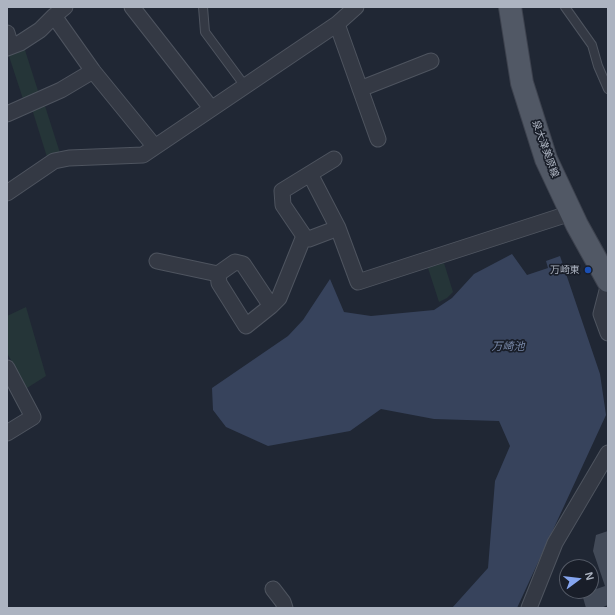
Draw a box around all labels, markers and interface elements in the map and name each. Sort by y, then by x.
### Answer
street label: 泉大津美原線 [529,119,561,179]
place label: 万崎東 [550,264,580,276]
marker: 万崎東 [583,265,593,275]
water label: 万崎池 [492,340,524,354]
north arrow [559,559,599,599]
text: N [583,571,596,582]

